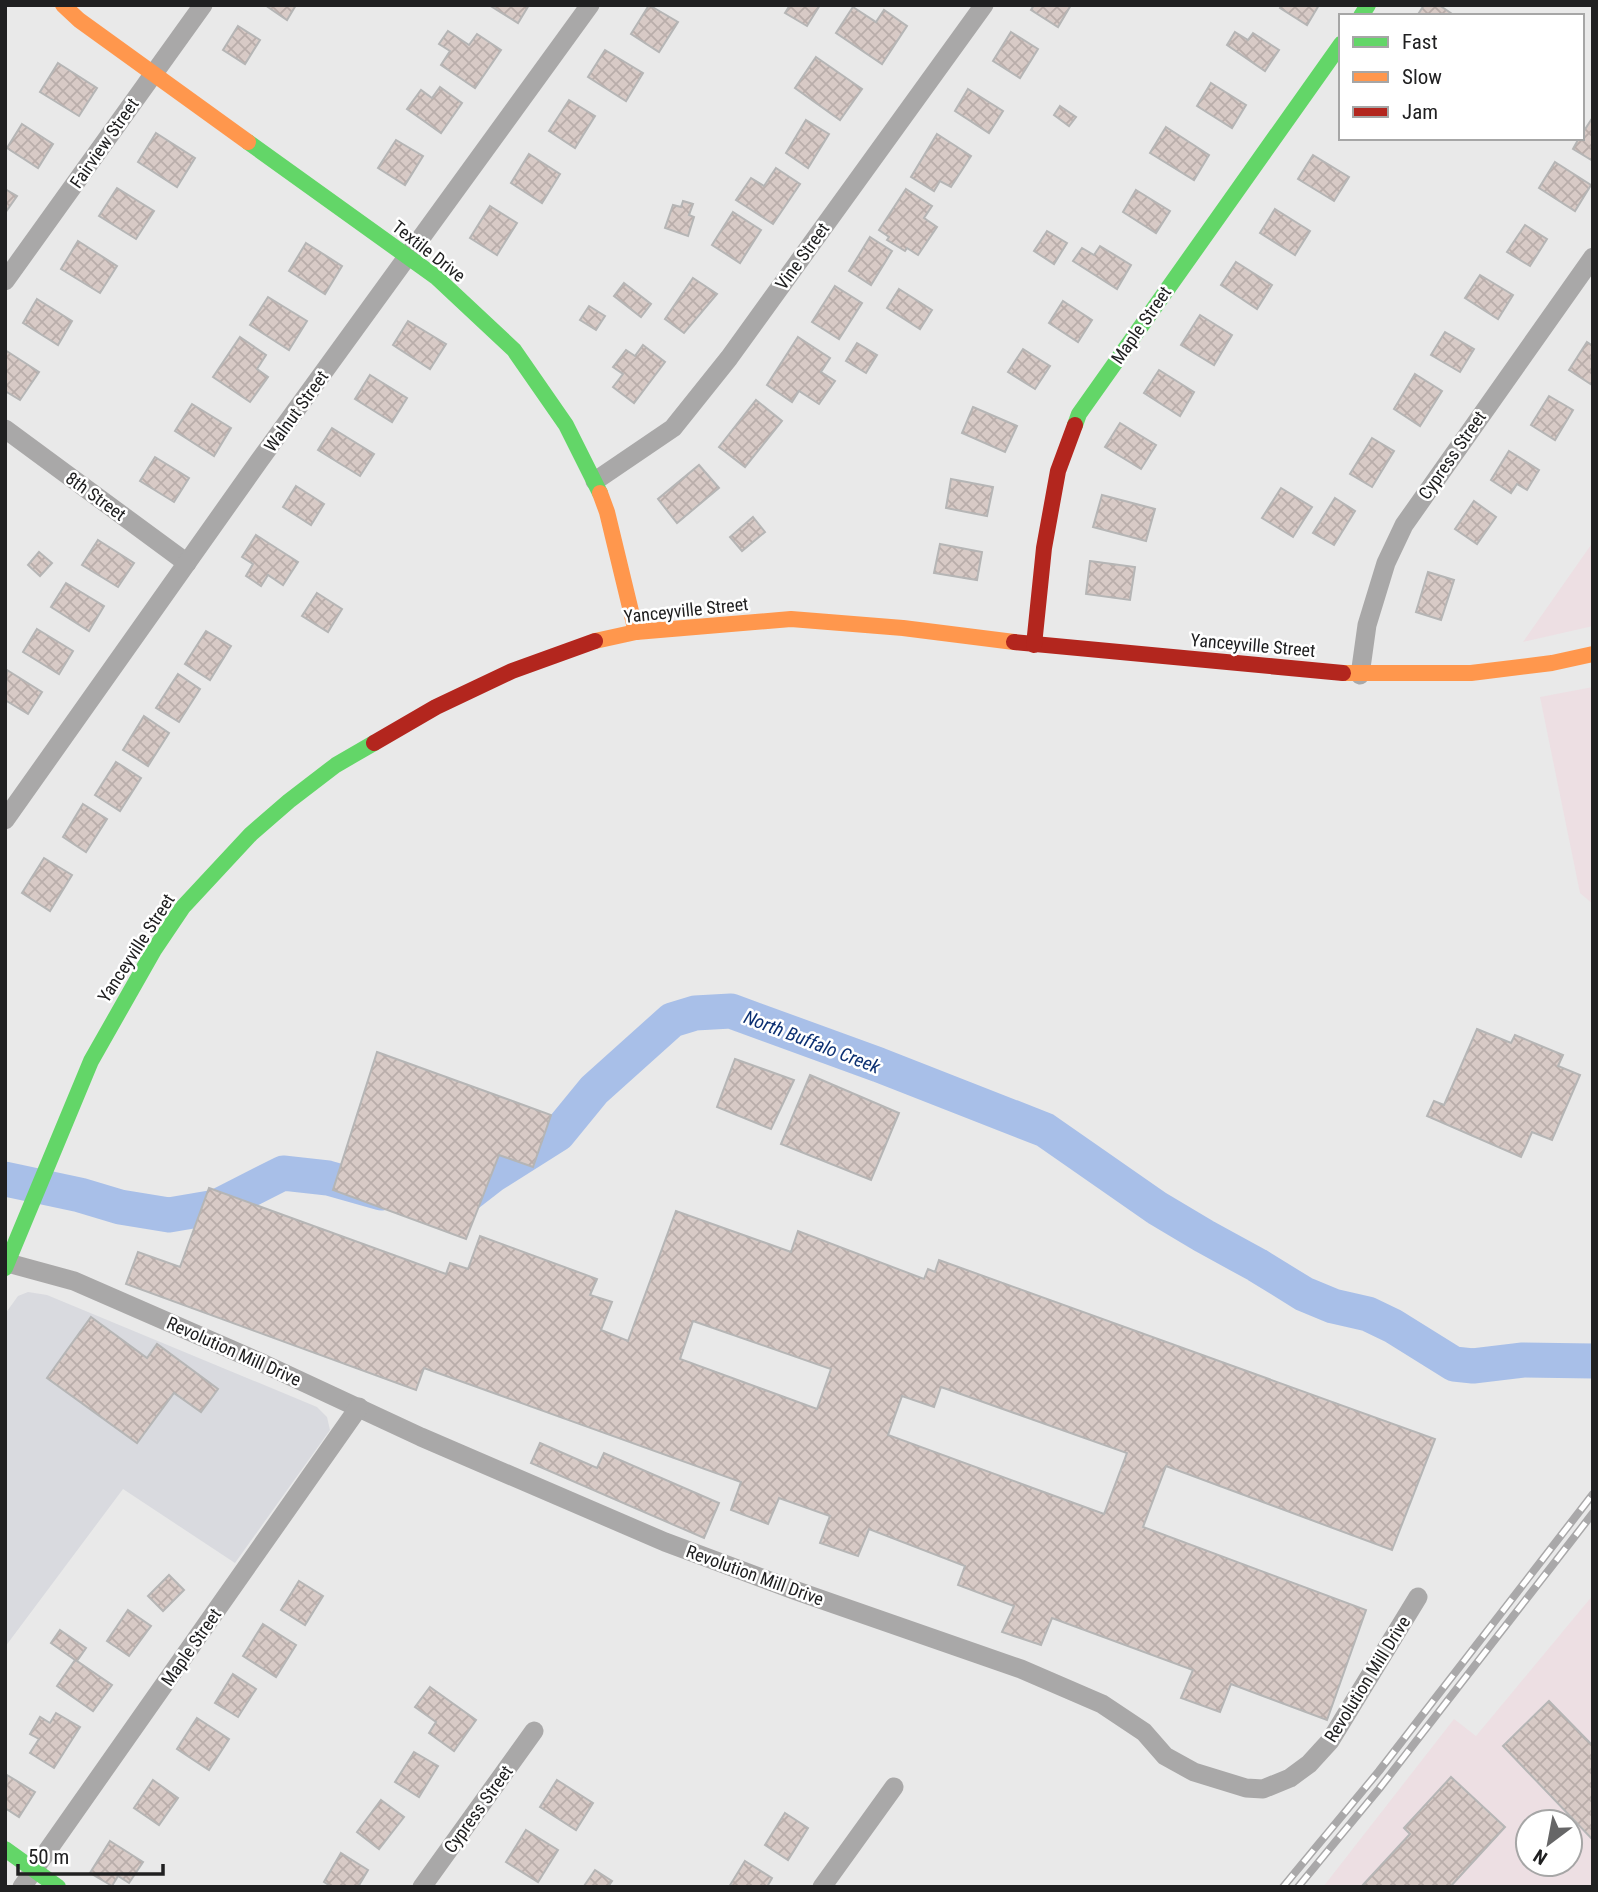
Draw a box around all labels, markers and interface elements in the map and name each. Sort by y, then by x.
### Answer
legend [1339,14,1584,140]
text: Fast [1402,30,1438,54]
text: Slow [1402,65,1442,89]
street label: Fairview Street [65,94,143,192]
text: Jam [1402,100,1438,124]
street label: Textile Drive [388,216,470,286]
street label: Vine Street [771,218,833,294]
street label: Maple Street [1107,282,1175,368]
street label: Walnut Street [260,366,332,456]
street label: Cypress Street [1414,407,1490,503]
street label: 8th Street [62,467,130,525]
street label: Yanceyville Street [623,593,749,627]
street label: Yanceyville Street [1190,629,1316,661]
street label: Yanceyville Street [93,890,179,1006]
water label: North Buffalo Creek [741,1005,884,1079]
street label: Revolution Mill Drive [164,1312,304,1390]
street label: Revolution Mill Drive [683,1540,827,1610]
street label: Maple Street [157,1604,225,1690]
street label: Revolution Mill Drive [1320,1612,1414,1746]
street label: Cypress Street [439,1761,517,1857]
north arrow [1514,1808,1584,1878]
scale bar [18,1832,163,1876]
text: N [1529,1844,1551,1870]
text: 50 m [28,1845,69,1869]

